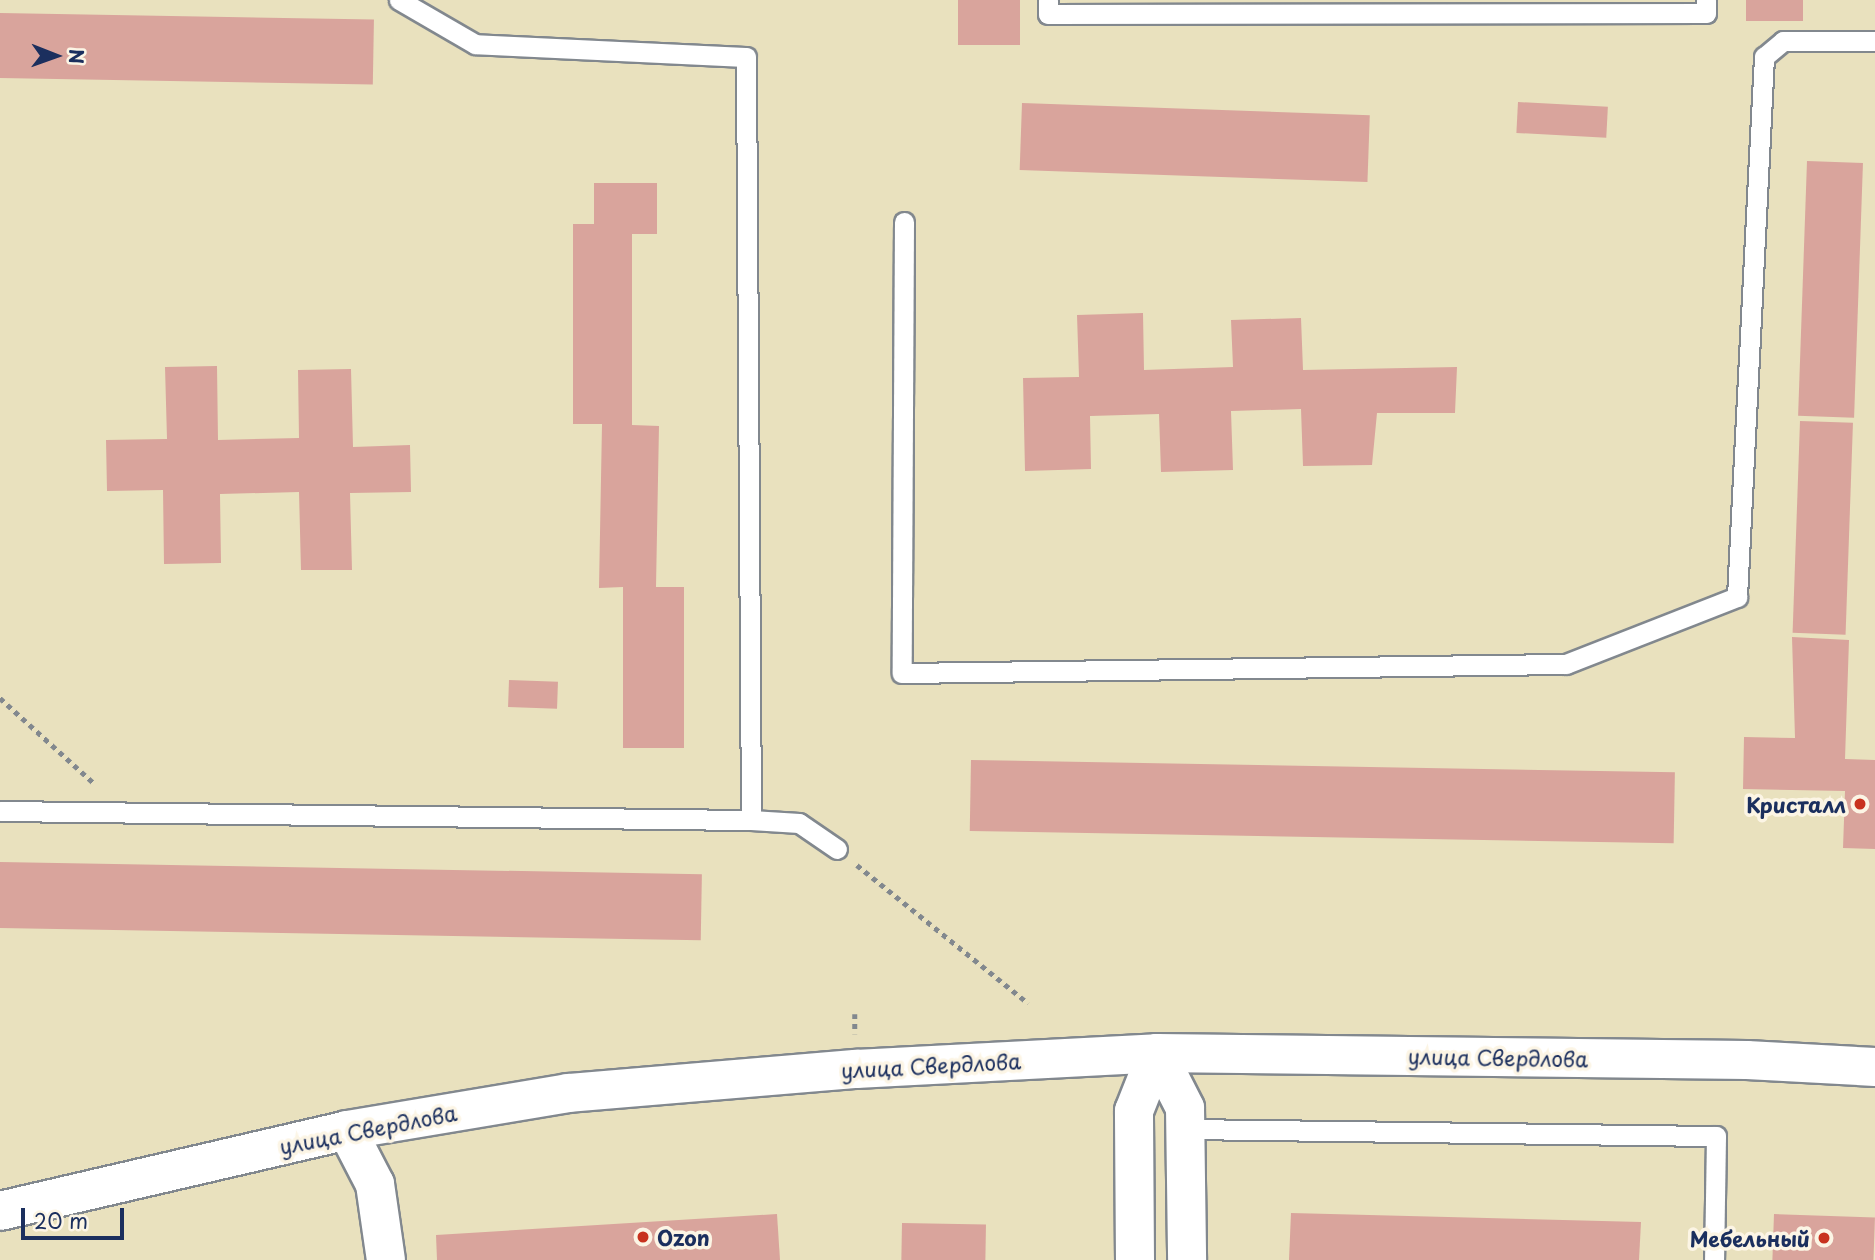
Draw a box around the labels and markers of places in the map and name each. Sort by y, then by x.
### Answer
place label: Кристалл [1746,791,1846,817]
marker: Кристалл [1852,796,1868,812]
place label: Ozon [657,1224,710,1250]
place label: Мебельный [1690,1225,1810,1251]
marker: Ozon [635,1229,651,1245]
marker: Мебельный [1816,1230,1832,1246]

